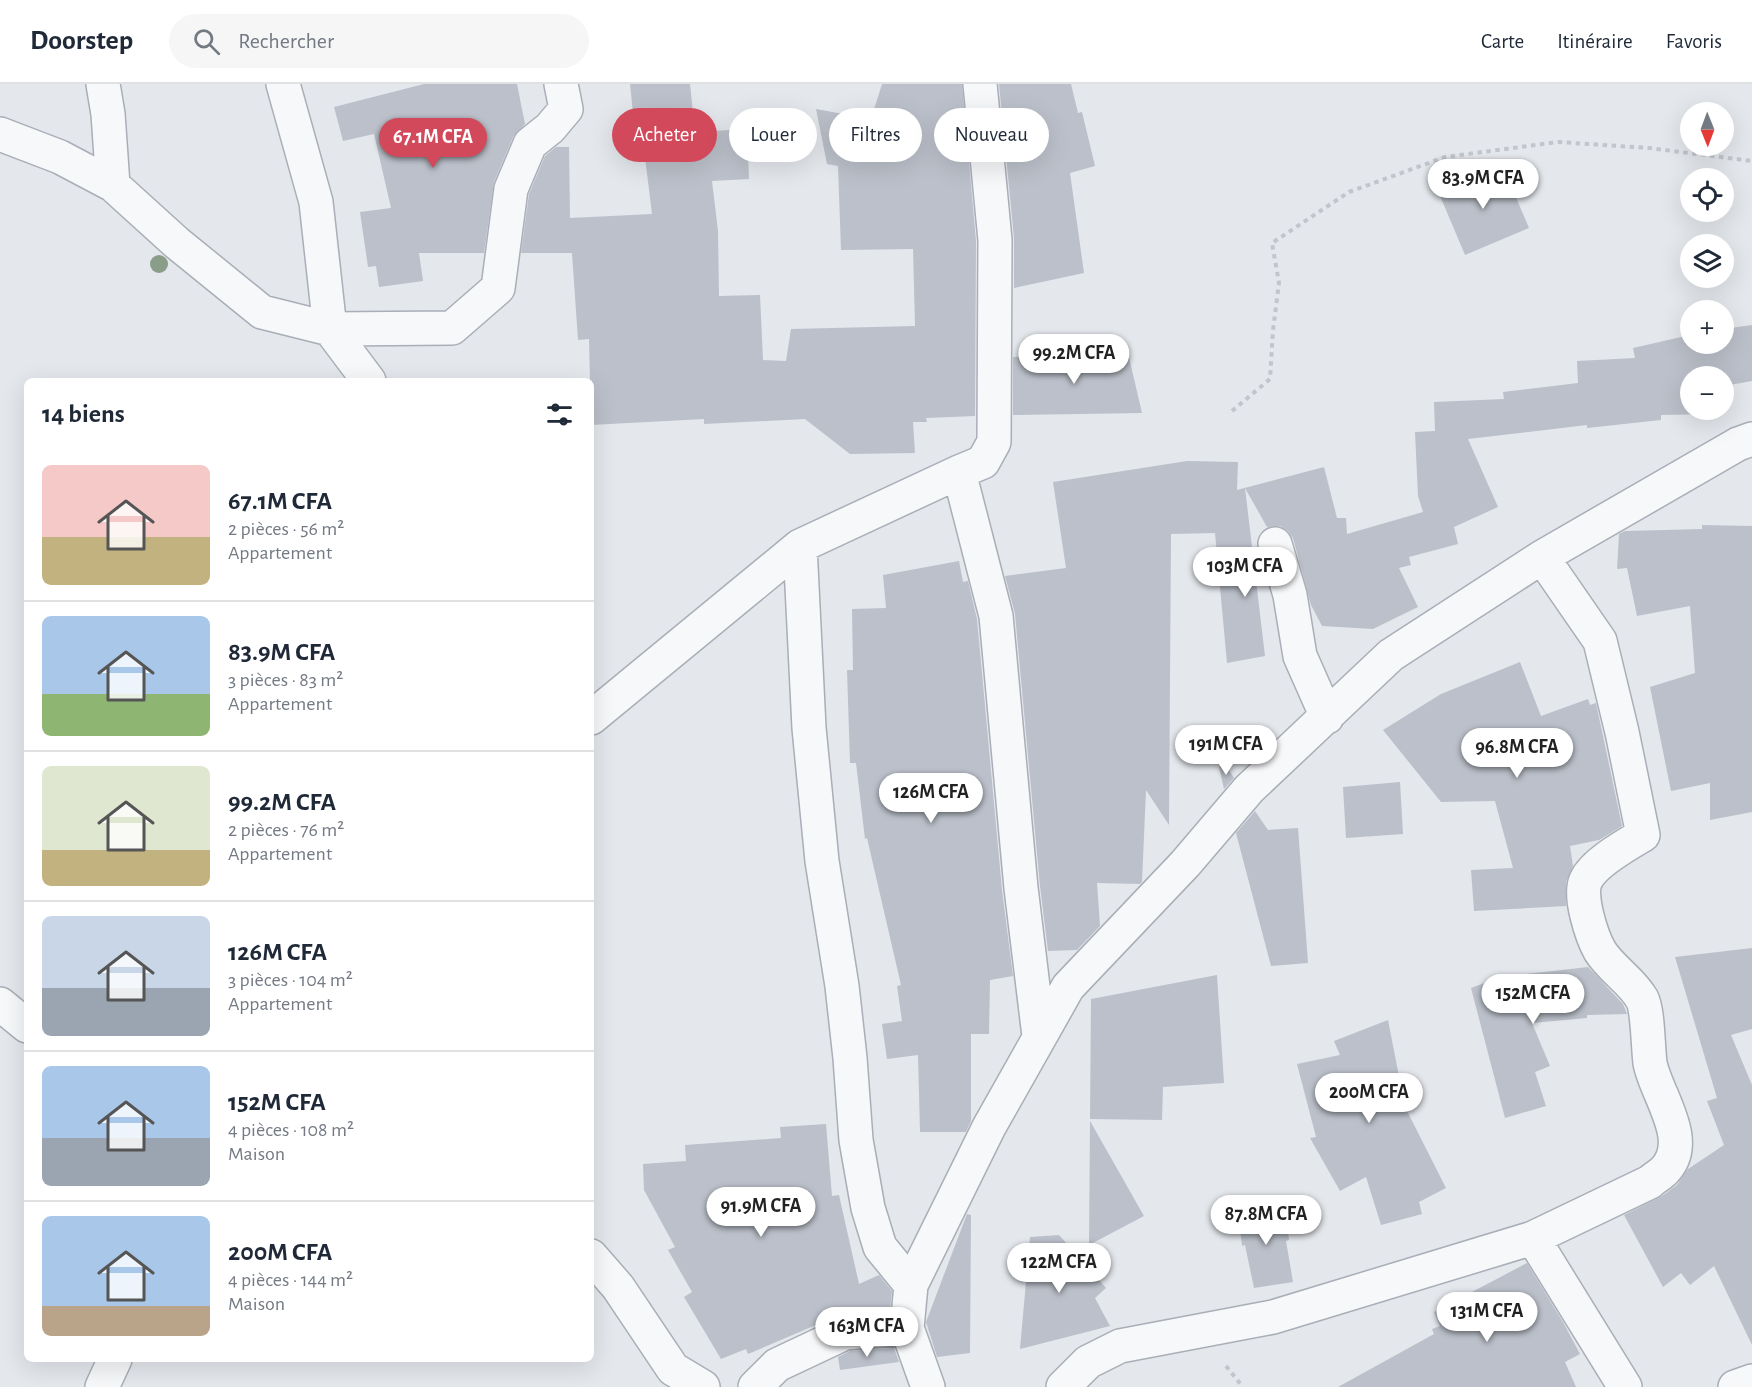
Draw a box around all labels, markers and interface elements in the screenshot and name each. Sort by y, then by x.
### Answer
search box [169,14,589,68]
icon: search [190,25,223,58]
text: Doorstep [30,27,133,55]
text: Rechercher [238,30,334,52]
text: Carte [1481,31,1524,52]
text: Itinéraire [1557,31,1633,52]
text: Favoris [1666,31,1722,52]
north arrow [1680,102,1734,156]
map controls [1680,102,1734,420]
chip: Acheter [612,108,717,162]
chip: Louer [729,108,817,162]
chip: Filtres [829,108,922,162]
chip: Nouveau [934,108,1049,162]
pin: 67.1M CFA [364,118,502,169]
text: 67.1M CFA [393,127,473,147]
pin: 83.9M CFA [1414,159,1552,210]
text: 83.9M CFA [1442,168,1524,188]
button: locate [1680,168,1734,222]
button: layers [1680,234,1734,288]
button: + [1680,300,1734,354]
pin: 99.2M CFA [1005,334,1143,385]
text: 99.2M CFA [1032,343,1116,363]
button: − [1680,366,1734,420]
icon: filters [543,398,576,431]
text: 14 biens [42,401,125,427]
text: 67.1M CFA [228,488,332,514]
icon: home [90,489,162,561]
text: 2 pièces · 56 m² [228,519,344,539]
text: Appartement [228,543,332,563]
pin: 103M CFA [1183,547,1307,598]
text: 103M CFA [1207,556,1283,576]
text: 83.9M CFA [228,639,335,665]
icon: home [90,640,162,712]
text: 3 pièces · 83 m² [228,670,343,690]
text: Appartement [228,694,332,714]
pin: 191M CFA [1164,725,1288,776]
pin: 96.8M CFA [1448,728,1586,779]
text: 191M CFA [1189,734,1263,754]
text: 96.8M CFA [1475,737,1559,757]
pin: 126M CFA [869,773,993,824]
text: 126M CFA [893,782,969,802]
text: 99.2M CFA [228,789,336,815]
icon: home [90,790,162,862]
text: 2 pièces · 76 m² [228,820,344,840]
text: Appartement [228,844,332,864]
text: 126M CFA [228,939,327,965]
icon: home [90,940,162,1012]
text: 3 pièces · 104 m² [228,970,353,990]
pin: 152M CFA [1471,974,1595,1025]
text: 152M CFA [1495,983,1571,1003]
text: Appartement [228,994,332,1014]
pin: 200M CFA [1307,1073,1431,1124]
text: 200M CFA [1329,1082,1409,1102]
text: 152M CFA [228,1089,326,1115]
icon: home [90,1090,162,1162]
text: 4 pièces · 108 m² [228,1120,354,1140]
text: Maison [228,1144,285,1164]
pin: 91.9M CFA [692,1187,830,1238]
pin: 87.8M CFA [1197,1195,1335,1246]
text: 91.9M CFA [720,1196,802,1216]
text: 87.8M CFA [1225,1204,1307,1224]
text: 200M CFA [228,1239,332,1265]
icon: home [90,1240,162,1312]
pin: 122M CFA [997,1243,1121,1294]
text: 122M CFA [1021,1252,1097,1272]
text: 4 pièces · 144 m² [228,1270,353,1290]
pin: 131M CFA [1425,1292,1549,1343]
text: Maison [228,1294,285,1314]
text: 131M CFA [1451,1301,1523,1321]
pin: 163M CFA [805,1307,929,1358]
text: 163M CFA [829,1316,905,1336]

